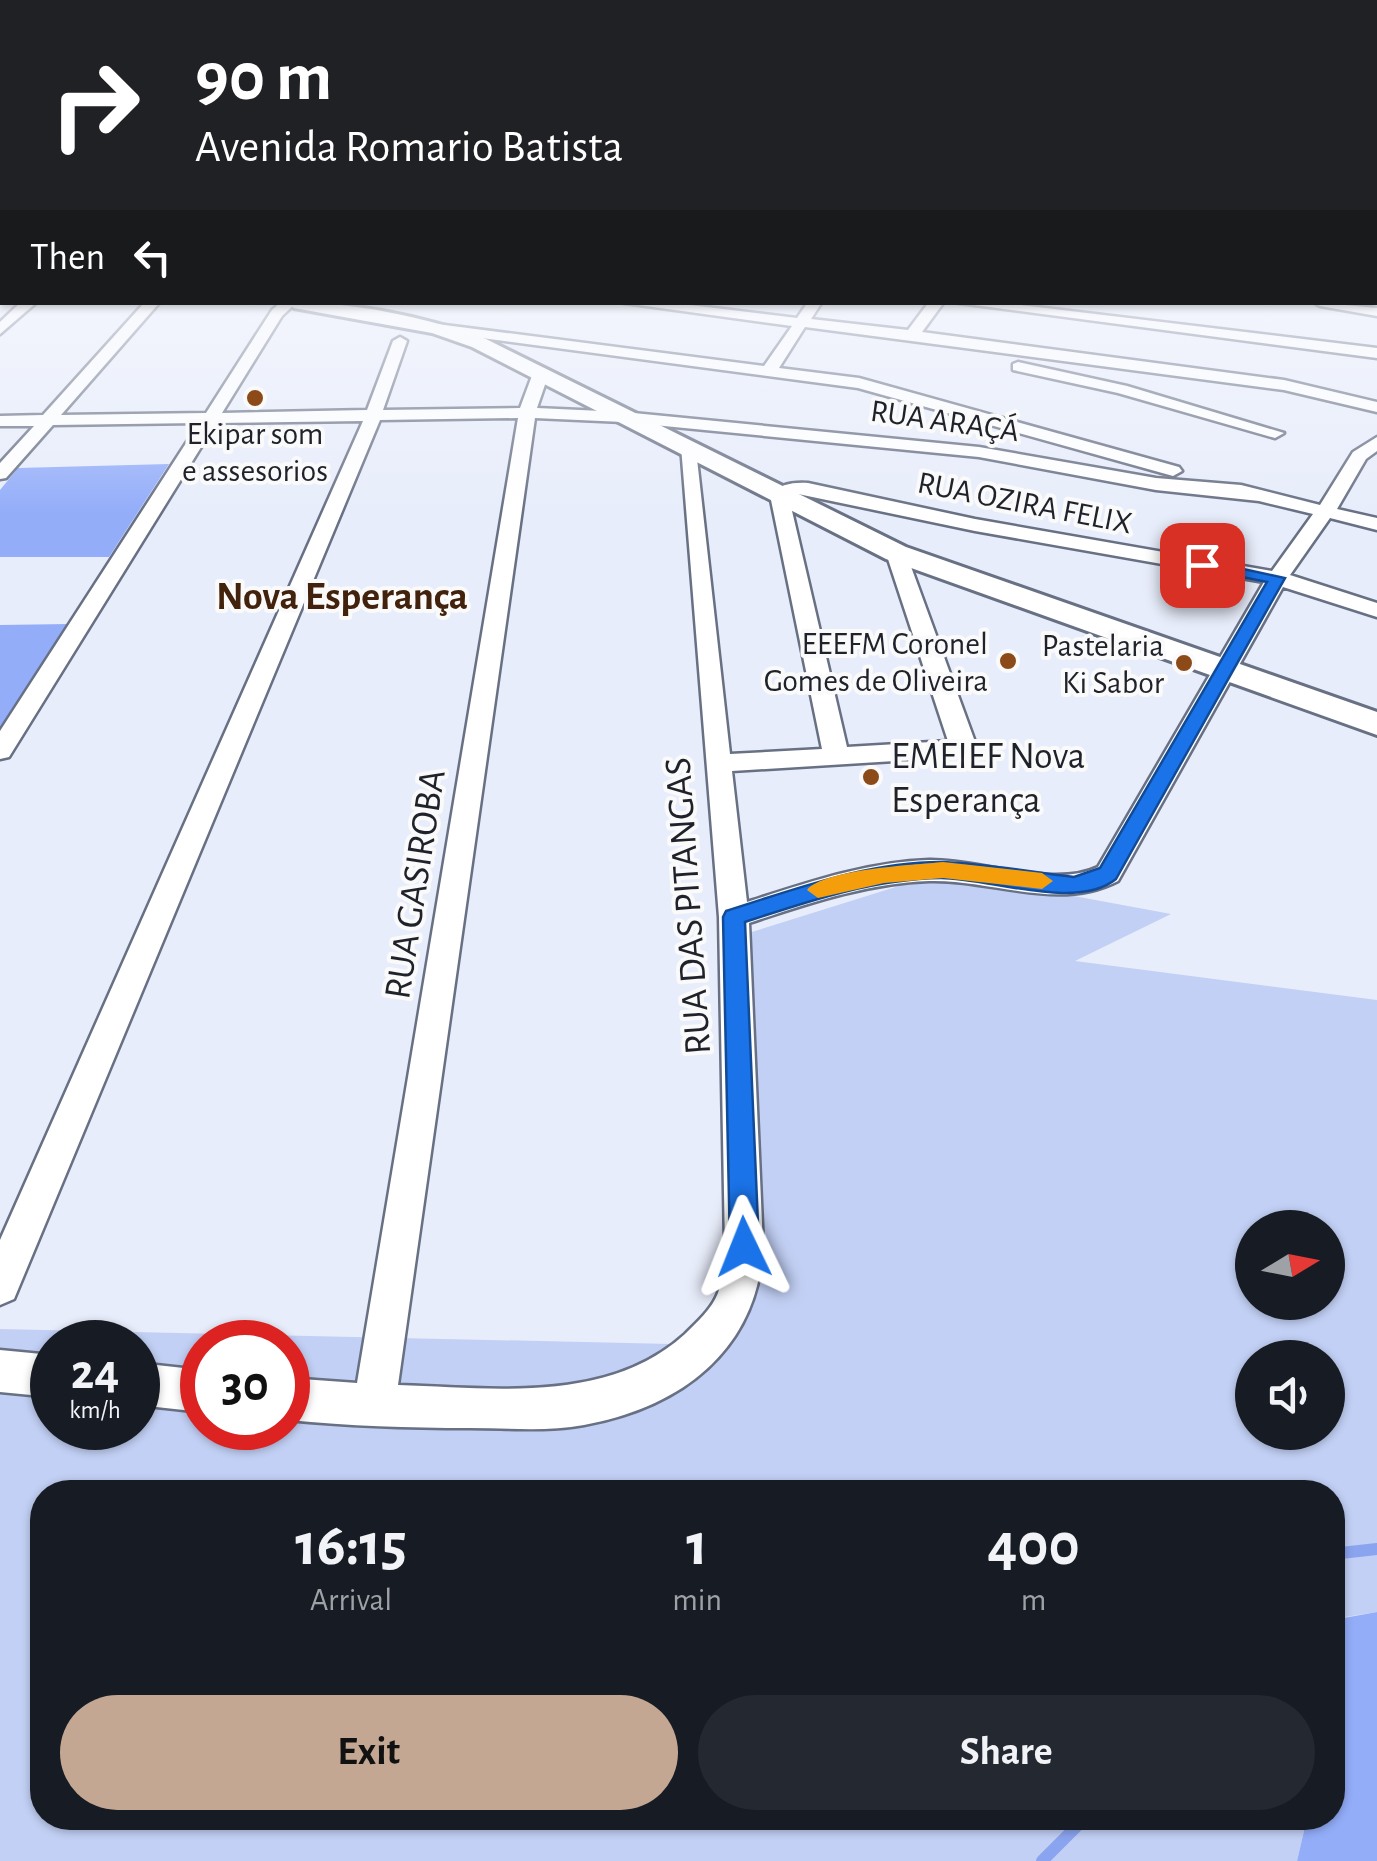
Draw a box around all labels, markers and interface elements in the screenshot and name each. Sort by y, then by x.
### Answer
icon: right [30,40,160,170]
text: 90 m [195,43,332,113]
text: Avenida Romario Batista [195,125,623,170]
icon: left [125,230,180,285]
text: Then [30,239,105,277]
marker: Ekipar som e assesorios [244,387,266,409]
street label: RUA ARAÇÁ [868,392,1022,447]
place label: Ekipar som e assesorios [182,418,328,487]
street label: RUA OZIRA FELIX [915,466,1135,539]
pin [1160,523,1245,608]
icon: arrive [1175,538,1230,593]
district label: Nova Esperança [216,577,468,617]
place label: EEEFM Coronel Gomes de Oliveira [764,628,988,697]
place label: Pastelaria Ki Sabor [1042,630,1165,699]
marker: EEEFM Coronel Gomes de Oliveira [997,650,1019,672]
marker: Pastelaria Ki Sabor [1173,652,1195,674]
place label: EMEIEF Nova Esperança [891,738,1085,820]
street label: RUA DAS PITANGAS [660,756,718,1056]
marker: EMEIEF Nova Esperança [860,766,882,788]
street label: RUA GASIROBA [379,767,453,1002]
position arrow [692,1195,796,1299]
north arrow [1235,1210,1345,1320]
map controls [1235,1210,1345,1450]
speed limit sign: 30 [180,1320,310,1450]
button: sound [1235,1340,1345,1450]
text: 24 [71,1348,119,1398]
text: km/h [69,1398,121,1423]
text: 16:15 [295,1516,407,1576]
text: 1 [686,1516,708,1576]
text: 400 [987,1516,1080,1576]
text: Arrival [310,1584,392,1616]
text: min [672,1584,722,1616]
text: m [1021,1584,1046,1616]
button: Exit [60,1695,678,1810]
button: Share [698,1695,1315,1810]

